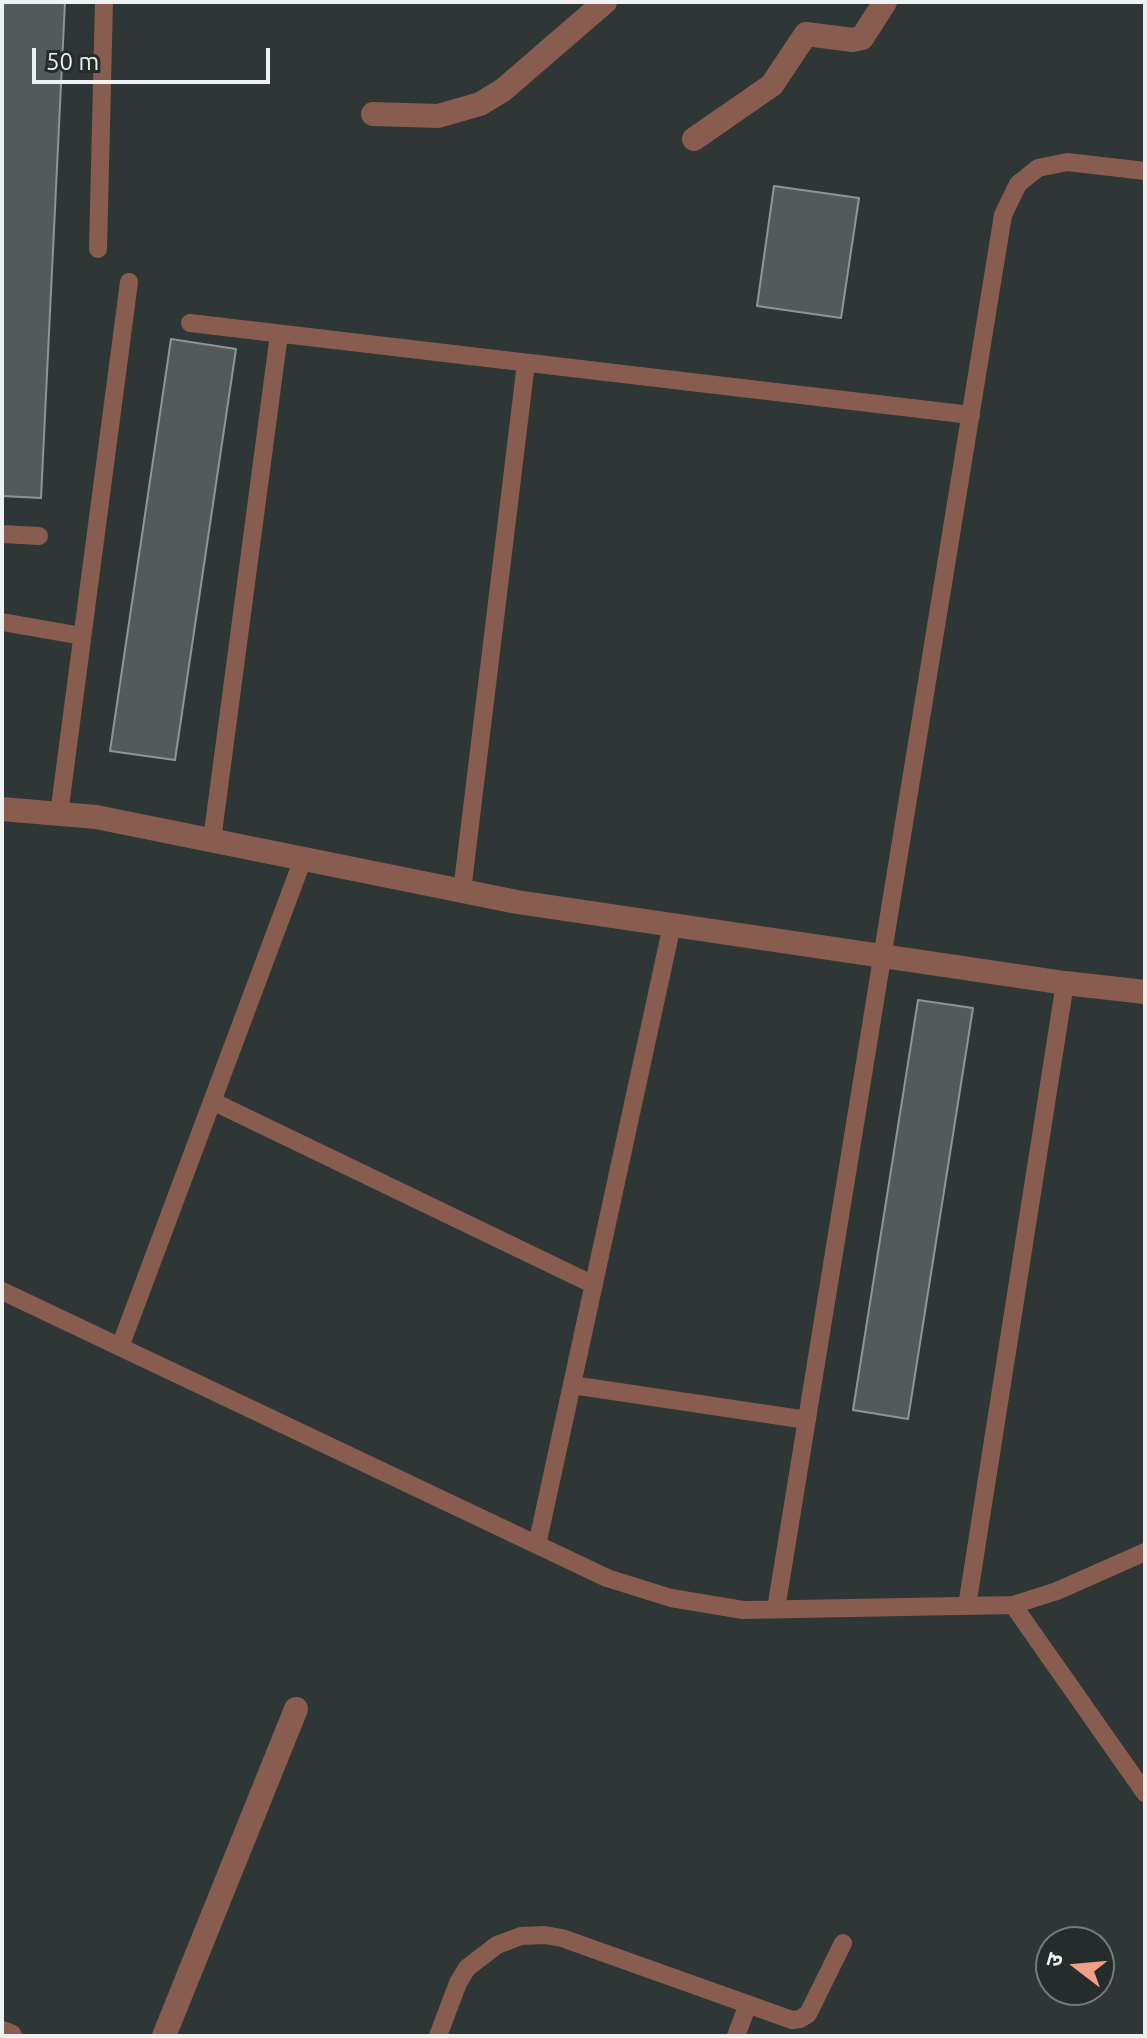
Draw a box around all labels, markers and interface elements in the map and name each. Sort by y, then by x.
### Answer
scale bar [36,32,274,82]
text: 50 m [46,48,99,75]
north arrow [1035,1926,1115,2006]
text: उ [1040,1950,1067,1969]

